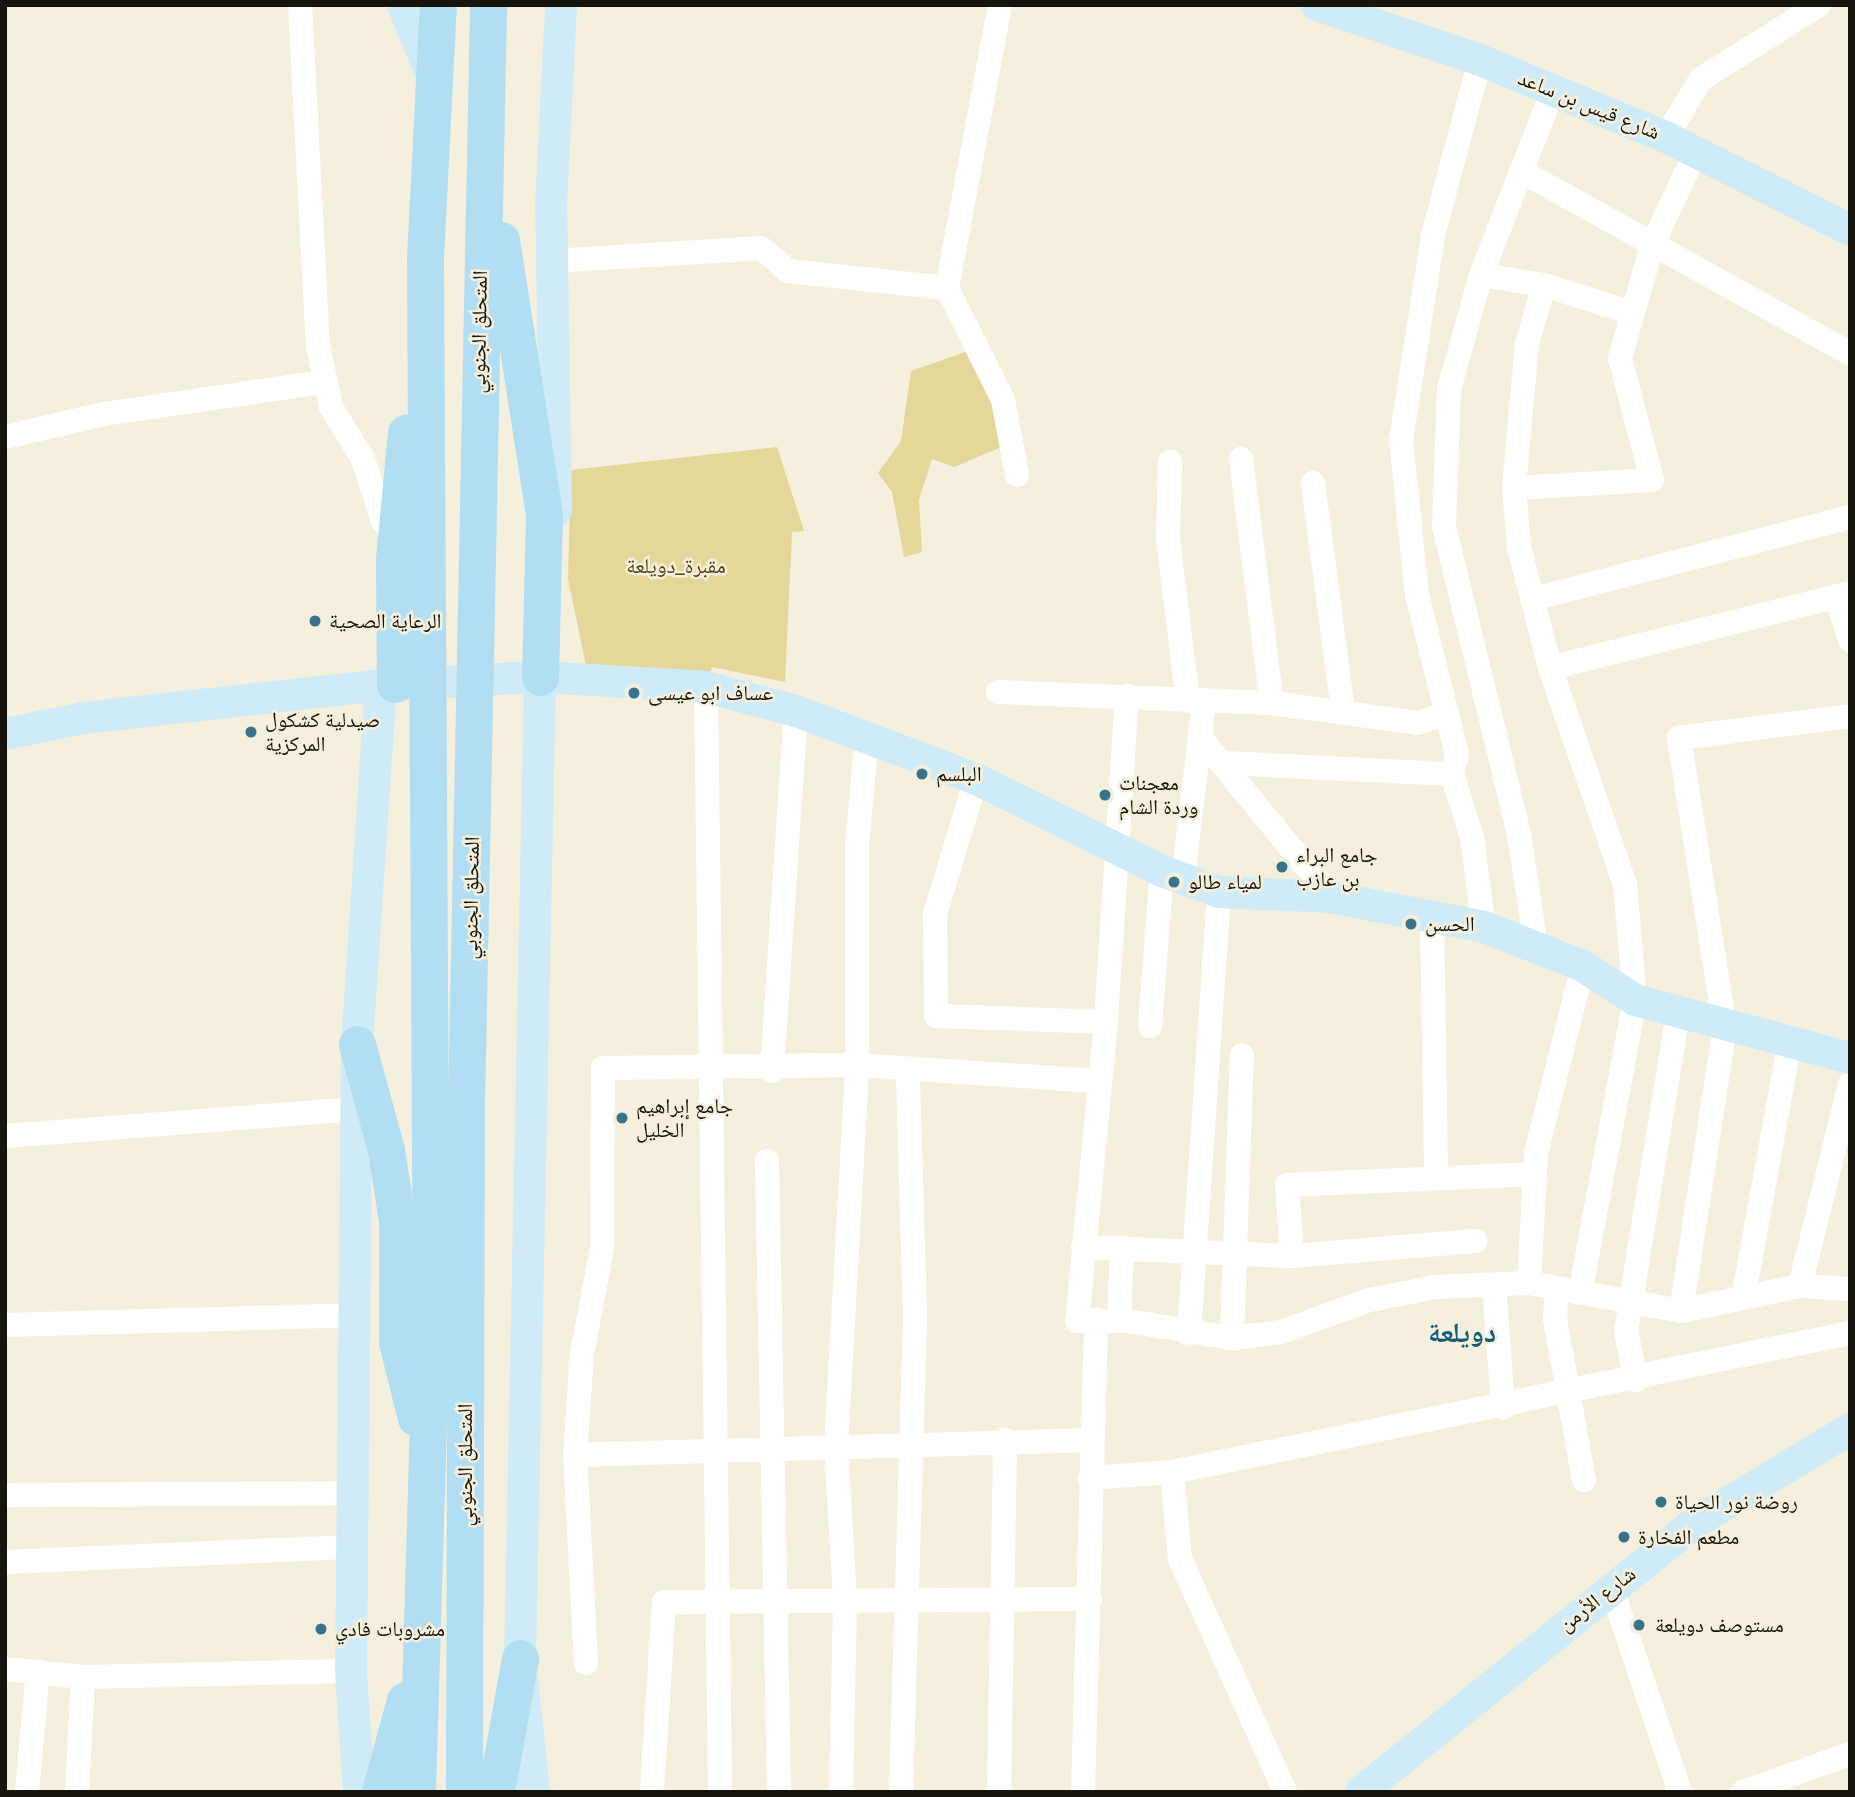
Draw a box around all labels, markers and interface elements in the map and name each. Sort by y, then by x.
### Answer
street label: شارع قيس بن ساعد [1514,65,1664,145]
street label: المتحلق الجنوبي [465,270,493,394]
park label: مقبرة_دويلعة [626,553,726,579]
place label: الرعاية الصحية [329,608,442,634]
marker: الرعاية الصحية [307,613,323,629]
place label: عساف ابو عيسى [648,680,773,706]
marker: عساف ابو عيسى [626,685,642,701]
place label: صيدلية كشكول المركزية [265,707,380,757]
marker: صيدلية كشكول المركزية [243,724,259,740]
place label: البلسم [936,761,982,787]
marker: البلسم [914,766,930,782]
place label: معجنات وردة الشام [1119,770,1198,820]
marker: معجنات وردة الشام [1097,787,1113,803]
street label: المتحلق الجنوبي [457,836,485,960]
place label: جامع البراء بن عازب [1296,842,1378,892]
marker: جامع البراء بن عازب [1274,859,1290,875]
place label: لمياء طالو [1188,869,1262,895]
marker: لمياء طالو [1166,874,1182,890]
place label: الحسن [1425,911,1475,937]
marker: الحسن [1403,916,1419,932]
place label: جامع إبراهيم الخليل [636,1093,733,1143]
marker: جامع إبراهيم الخليل [614,1110,630,1126]
district label: دويلعة [1428,1316,1496,1350]
street label: المتحلق الجنوبي [452,1403,478,1527]
place label: روضة نور الحياة [1675,1489,1798,1515]
marker: روضة نور الحياة [1653,1494,1669,1510]
place label: مطعم الفخارة [1638,1524,1739,1550]
marker: مطعم الفخارة [1616,1529,1632,1545]
street label: شارع الأرمن [1553,1561,1641,1637]
place label: مستوصف دويلعة [1655,1612,1784,1638]
marker: مستوصف دويلعة [1629,1615,1649,1635]
place label: مشروبات فادي [335,1616,445,1642]
marker: مشروبات فادي [313,1621,329,1637]

